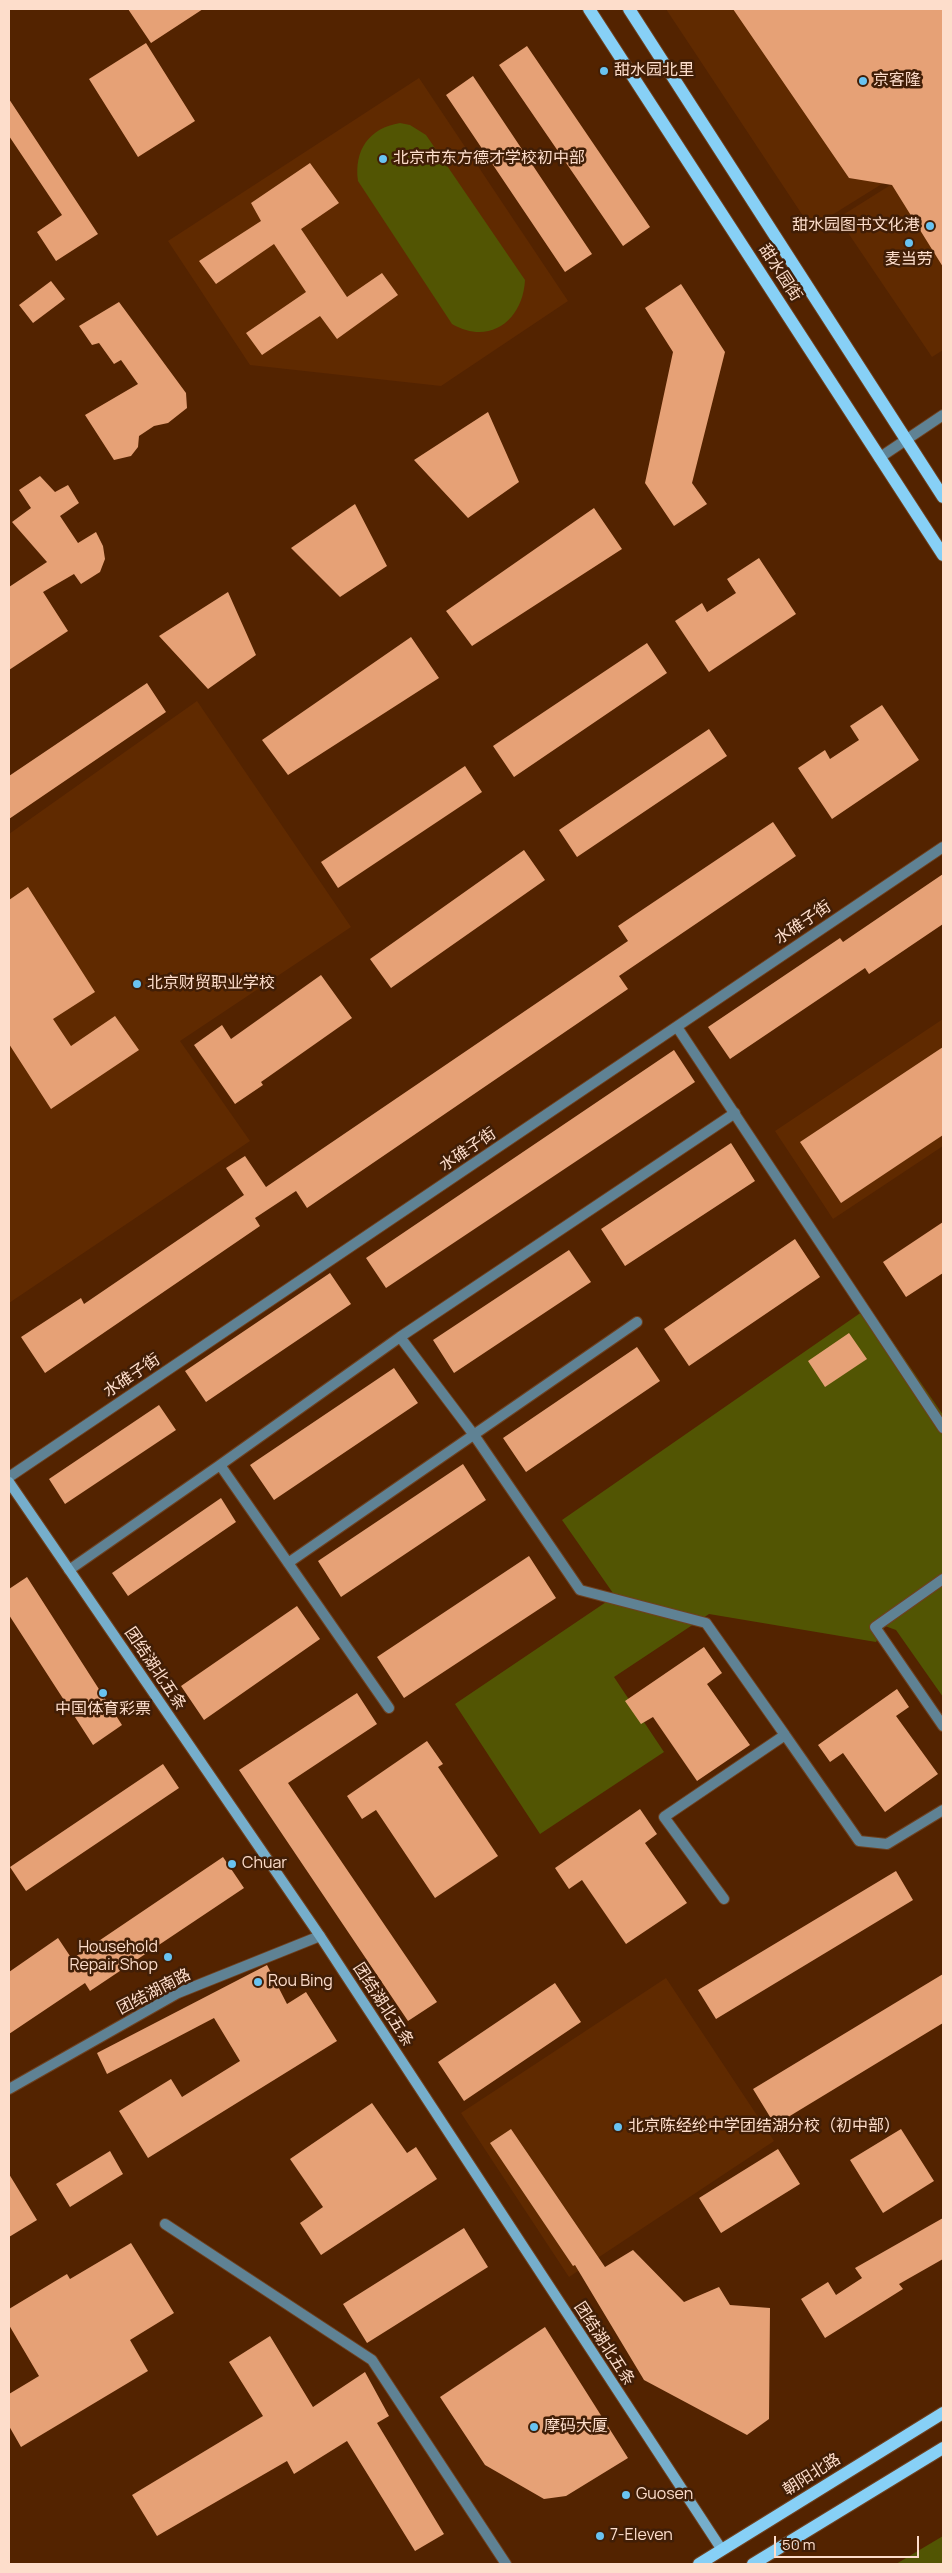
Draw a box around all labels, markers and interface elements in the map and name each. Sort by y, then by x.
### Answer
place label: 甜水园北里 [614,61,694,81]
marker: 甜水园北里 [598,65,610,77]
place label: 京客隆 [873,71,921,91]
marker: 京客隆 [857,75,869,87]
place label: 北京市东方德才学校初中部 [393,149,585,169]
marker: 北京市东方德才学校初中部 [377,153,389,165]
place label: 甜水园图书文化港 [792,216,920,236]
marker: 甜水园图书文化港 [924,220,936,232]
marker: 麦当劳 [903,237,915,249]
street label: 甜水园街 [755,241,805,305]
place label: 麦当劳 [885,250,933,270]
street label: 水碓子街 [771,897,835,949]
place label: 北京财贸职业学校 [147,974,275,994]
marker: 北京财贸职业学校 [131,978,143,990]
street label: 水碓子街 [436,1124,500,1176]
street label: 水碓子街 [100,1350,164,1402]
street label: 团结湖北五条 [120,1624,190,1714]
marker: 中国体育彩票 [97,1687,109,1699]
place label: 中国体育彩票 [55,1700,151,1720]
place label: Chuar [242,1854,287,1874]
marker: Chuar [226,1858,238,1870]
place label: Household Repair Shop [69,1938,158,1976]
marker: Household Repair Shop [162,1951,174,1963]
street label: 团结湖北五条 [349,1960,417,2050]
street label: 团结湖南路 [114,1965,194,2019]
place label: Rou Bing [268,1972,333,1992]
marker: Rou Bing [252,1976,264,1988]
place label: 北京陈经纶中学团结湖分校（初中部） [628,2117,900,2137]
marker: 北京陈经纶中学团结湖分校（初中部） [612,2121,624,2133]
street label: 团结湖北五条 [570,2299,638,2389]
place label: 摩码大厦 [544,2417,608,2437]
marker: 摩码大厦 [528,2421,540,2433]
street label: 朝阳北路 [780,2450,844,2500]
place label: Guosen [636,2485,693,2505]
marker: Guosen [620,2489,632,2501]
place label: 7-Eleven [610,2526,673,2546]
scale bar [777,2526,922,2558]
marker: 7-Eleven [594,2530,606,2542]
text: 50 m [782,2534,816,2555]

